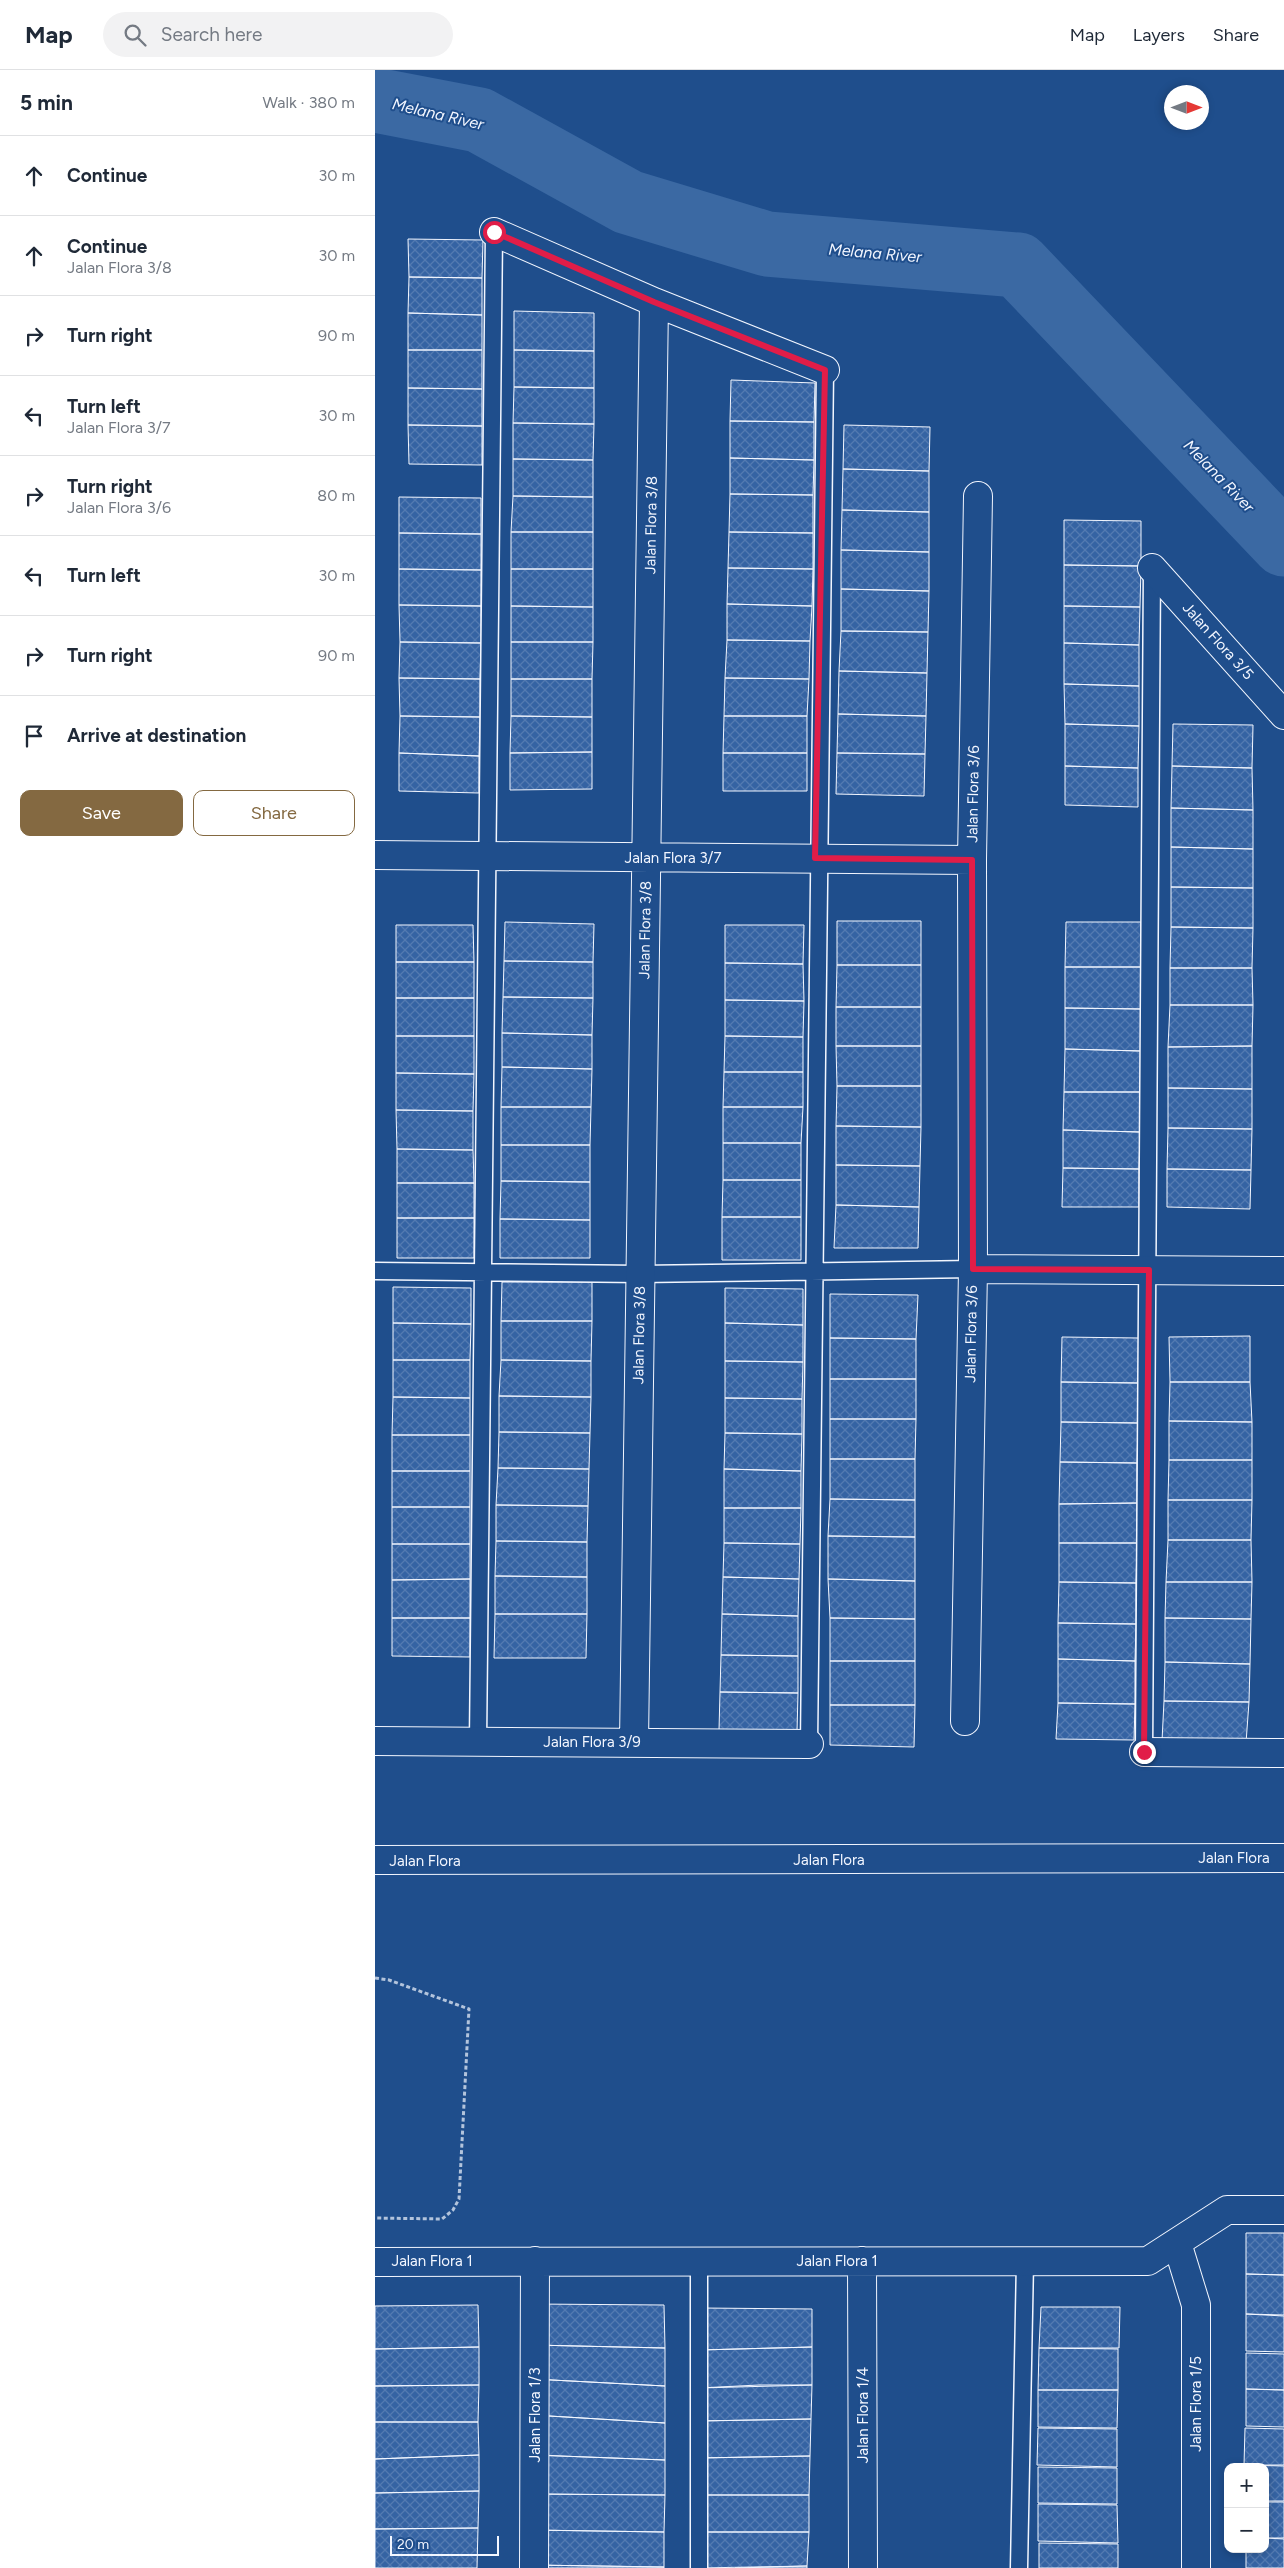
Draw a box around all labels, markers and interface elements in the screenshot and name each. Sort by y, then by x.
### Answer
search box [103,12,453,57]
text: Map [25,20,73,49]
icon: search [121,21,149,49]
text: Search here [161,23,262,46]
text: Map [1070,24,1105,46]
text: Layers [1133,24,1185,46]
text: Share [1213,24,1259,46]
north arrow [1164,85,1209,130]
text: 5 min [20,90,73,115]
text: Walk · 380 m [263,93,355,112]
water label: Melana River [390,94,486,134]
icon: ahead [20,162,48,190]
text: Continue [67,164,147,187]
text: 30 m [318,166,355,185]
route start [483,221,506,244]
text: Continue [67,235,147,258]
water label: Melana River [828,239,923,267]
icon: ahead [20,242,48,270]
text: 30 m [318,246,355,265]
text: Jalan Flora 3/8 [67,258,172,277]
icon: right [20,322,48,350]
text: Turn right [67,324,153,347]
text: 90 m [318,326,355,345]
text: Turn left [67,395,141,418]
icon: left [20,402,48,430]
text: 30 m [318,406,355,425]
text: Jalan Flora 3/7 [67,418,171,437]
water label: Melana River [1180,436,1259,517]
text: Turn right [67,475,153,498]
street label: Jalan Flora 3/8 [641,476,661,574]
icon: right [20,482,48,510]
text: 80 m [317,486,355,505]
text: Jalan Flora 3/6 [67,498,171,517]
icon: left [20,562,48,590]
text: Turn left [67,564,141,587]
text: 30 m [318,566,355,585]
street label: Jalan Flora 3/5 [1179,599,1257,683]
icon: right [20,642,48,670]
text: Turn right [67,644,153,667]
text: 90 m [318,646,355,665]
icon: arrive [20,722,48,750]
text: Arrive at destination [67,724,246,747]
street label: Jalan Flora 3/6 [963,745,983,843]
button: Save [20,790,183,836]
button: Share [193,790,355,836]
street label: Jalan Flora 3/7 [624,849,722,867]
street label: Jalan Flora 3/8 [635,881,655,979]
street label: Jalan Flora 3/6 [961,1285,981,1383]
street label: Jalan Flora 3/8 [629,1286,649,1384]
street label: Jalan Flora 3/9 [543,1733,641,1751]
route end [1133,1741,1156,1764]
street label: Jalan Flora [1198,1849,1270,1867]
street label: Jalan Flora [793,1851,865,1869]
street label: Jalan Flora [389,1852,461,1870]
street label: Jalan Flora 1 [391,2252,473,2270]
street label: Jalan Flora 1 [796,2252,878,2270]
street label: Jalan Flora 1/5 [1187,2356,1205,2452]
street label: Jalan Flora 1/3 [526,2367,544,2463]
street label: Jalan Flora 1/4 [854,2367,872,2463]
map controls [1224,2463,1269,2553]
button: + [1224,2463,1269,2508]
button: − [1224,2508,1269,2553]
scale bar [390,2533,499,2556]
text: 20 m [397,2536,429,2553]

